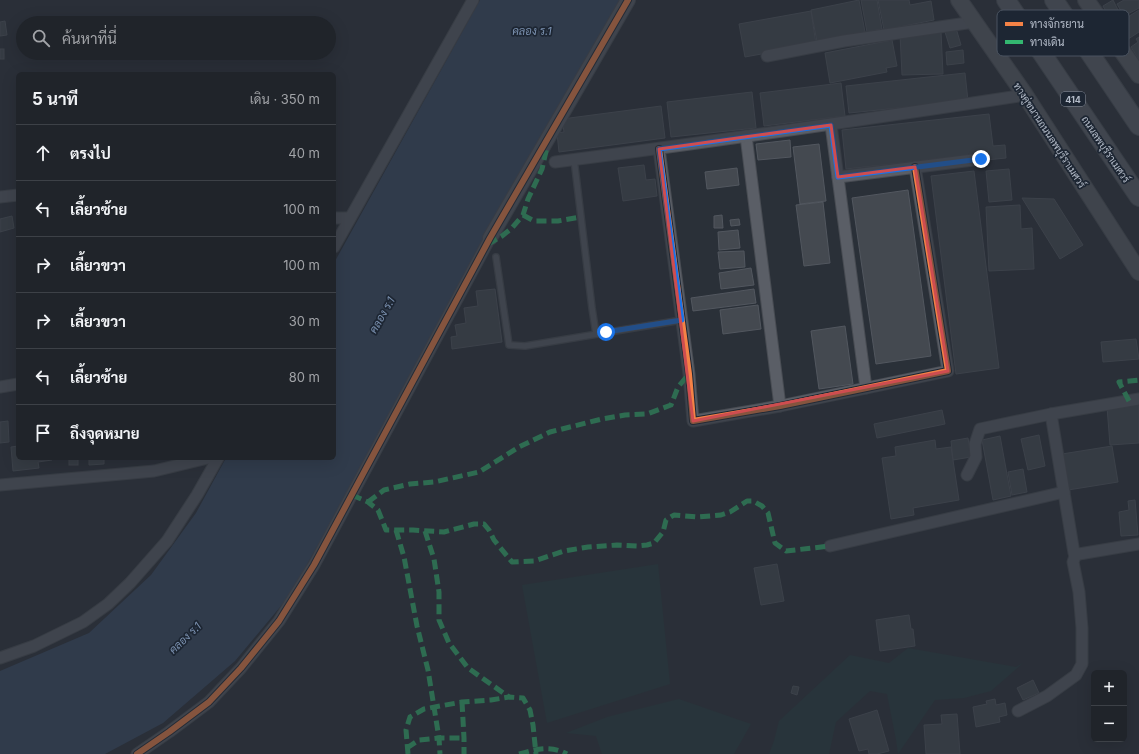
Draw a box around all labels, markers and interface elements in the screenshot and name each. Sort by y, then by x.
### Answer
legend [997,10,1129,56]
search box [16,16,336,60]
text: ทางจักรยาน [1030,17,1084,31]
water label: คลอง ร.1 [512,24,552,38]
icon: search [30,27,52,49]
text: ค้นหาที่นี่ [62,29,117,48]
text: ทางเดิน [1030,35,1065,49]
street label: ทางคู่ขนานถนนลพบุรีราเมศวร์ [1010,79,1090,191]
text: 5 นาที [32,89,78,109]
text: เดิน · 350 m [250,91,320,107]
road number: 414 [1061,92,1085,106]
street label: ถนนลพบุรีราเมศวร์ [1078,113,1134,186]
icon: ahead [32,142,54,164]
text: ตรงไป [70,144,111,163]
text: 40 m [288,145,320,161]
route end [972,150,990,168]
icon: left [32,198,54,220]
text: เลี้ยวซ้าย [70,200,127,219]
text: 100 m [283,201,320,217]
icon: right [32,254,54,276]
text: เลี้ยวขวา [70,256,126,275]
text: 100 m [283,257,320,273]
water label: คลอง ร.1 [366,294,398,336]
icon: right [32,310,54,332]
text: เลี้ยวขวา [70,312,126,331]
text: 30 m [289,313,320,329]
route start [597,323,615,341]
icon: left [32,366,54,388]
text: เลี้ยวซ้าย [70,368,127,387]
text: 80 m [289,369,320,385]
icon: arrive [32,422,54,444]
text: ถึงจุดหมาย [70,424,140,443]
water label: คลอง ร.1 [166,619,204,657]
map controls [1091,670,1127,742]
button: + [1091,670,1127,706]
button: − [1091,706,1127,742]

